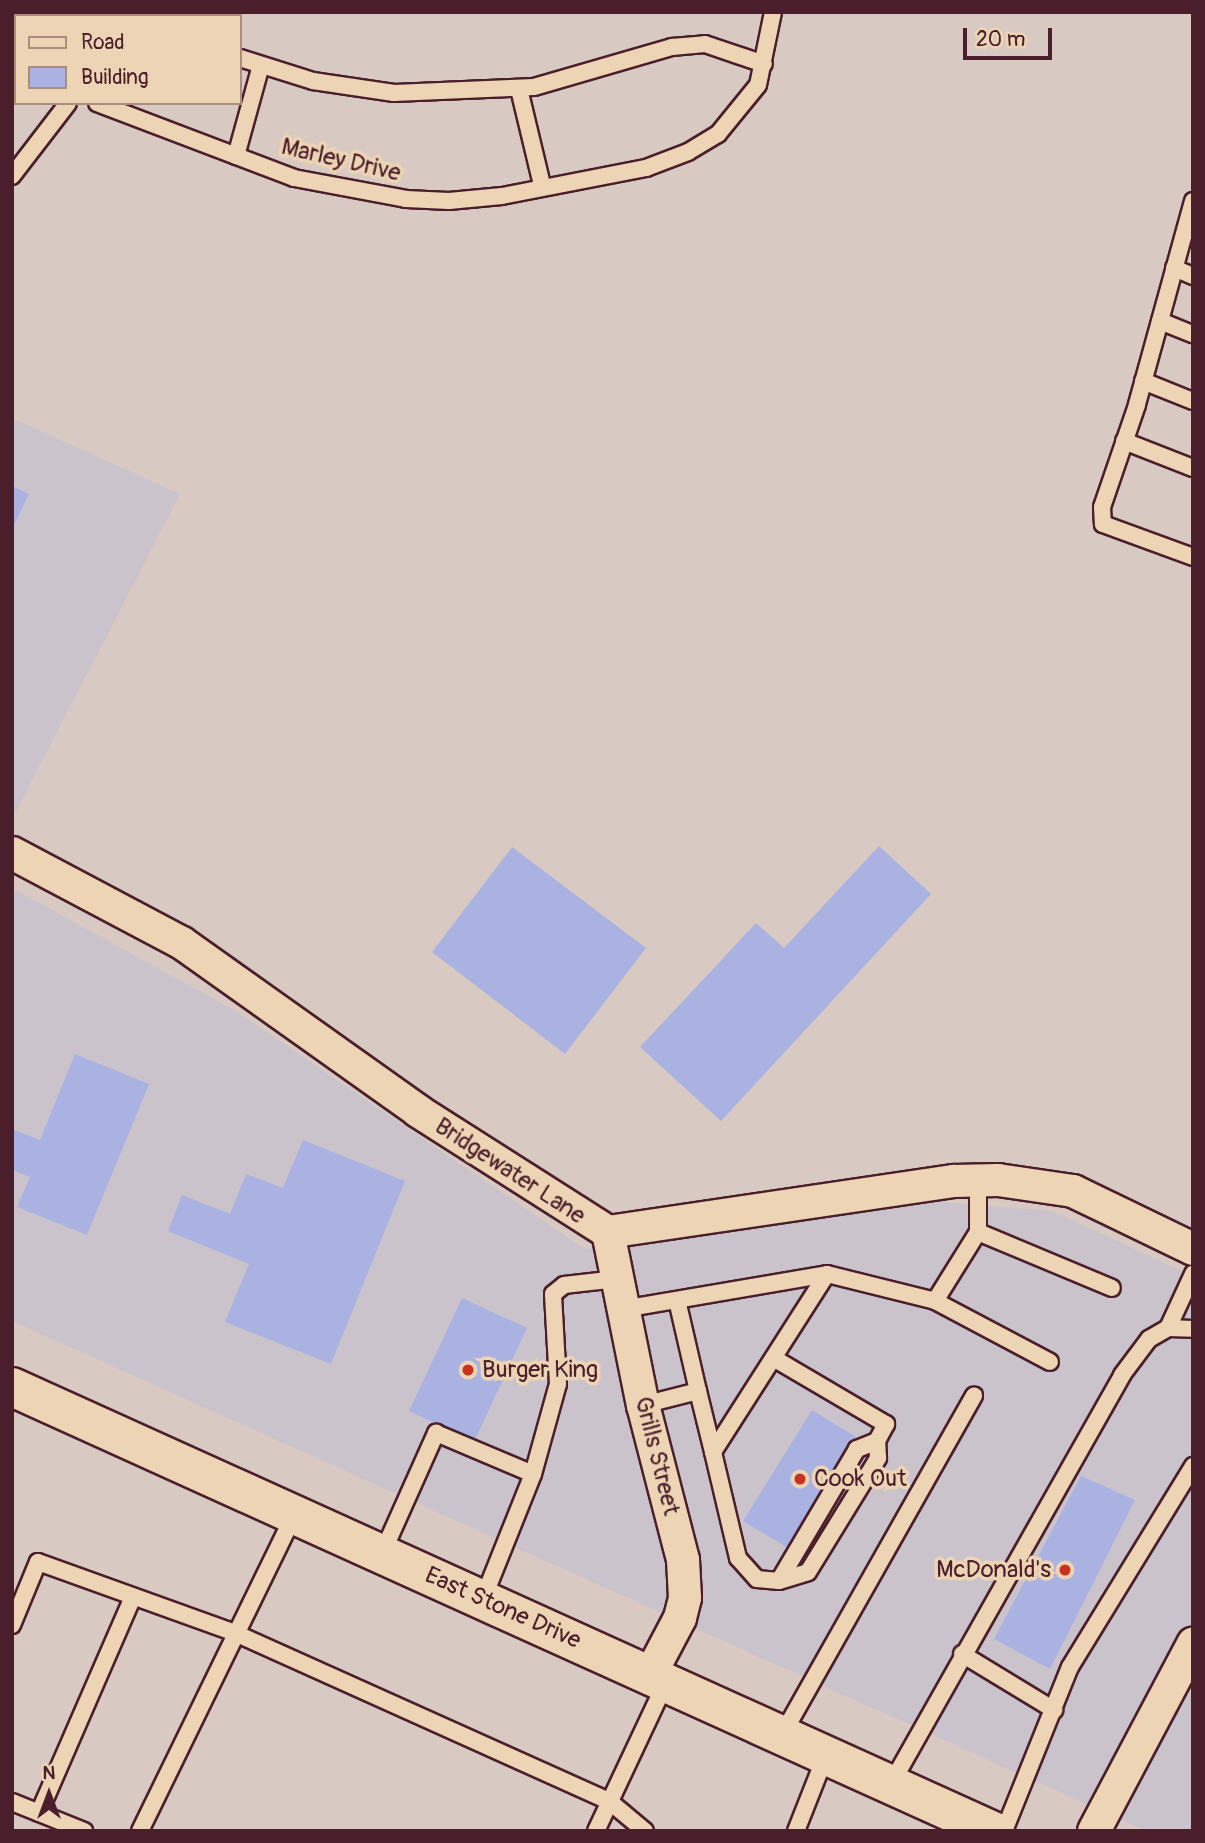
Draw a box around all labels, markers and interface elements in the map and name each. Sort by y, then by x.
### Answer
legend [14,14,242,105]
scale bar [967,14,1056,58]
text: 20 m [976,26,1025,53]
text: Road [81,29,125,56]
text: Building [81,64,148,91]
street label: Marley Drive [279,132,403,188]
street label: Bridgewater Lane [430,1112,590,1230]
place label: Burger King [482,1356,598,1384]
marker: Burger King [460,1362,476,1378]
street label: Grills Street [628,1394,686,1518]
place label: Cook Out [814,1465,907,1493]
marker: Cook Out [792,1471,808,1487]
place label: McDonald's [936,1556,1051,1584]
street label: East Stone Drive [421,1561,585,1655]
marker: McDonald's [1057,1562,1073,1578]
north arrow [14,1759,84,1829]
text: N [43,1761,55,1785]

